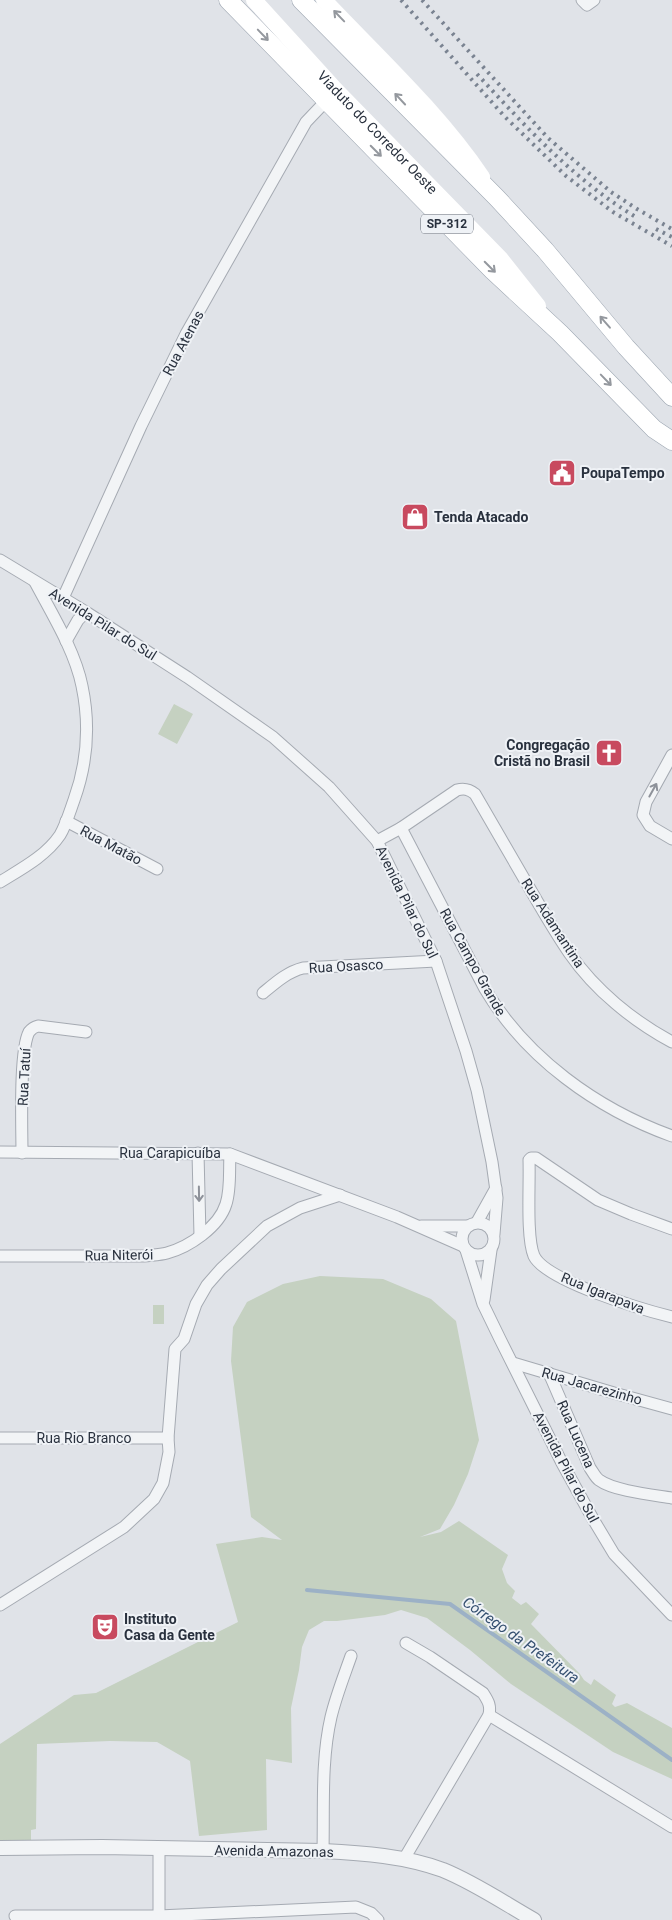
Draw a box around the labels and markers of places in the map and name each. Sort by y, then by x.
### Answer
public building icon: PoupaTempo [547,458,577,488]
place label: PoupaTempo [581,465,665,481]
shop icon: Tenda Atacado [400,502,430,532]
place label: Tenda Atacado [434,509,528,525]
place label: Congregação Cristã no Brasil [494,737,590,769]
church icon: Congregação Cristã no Brasil [594,738,624,768]
place label: Instituto Casa da Gente [124,1611,215,1643]
theatre icon: Instituto Casa da Gente [90,1612,120,1642]

